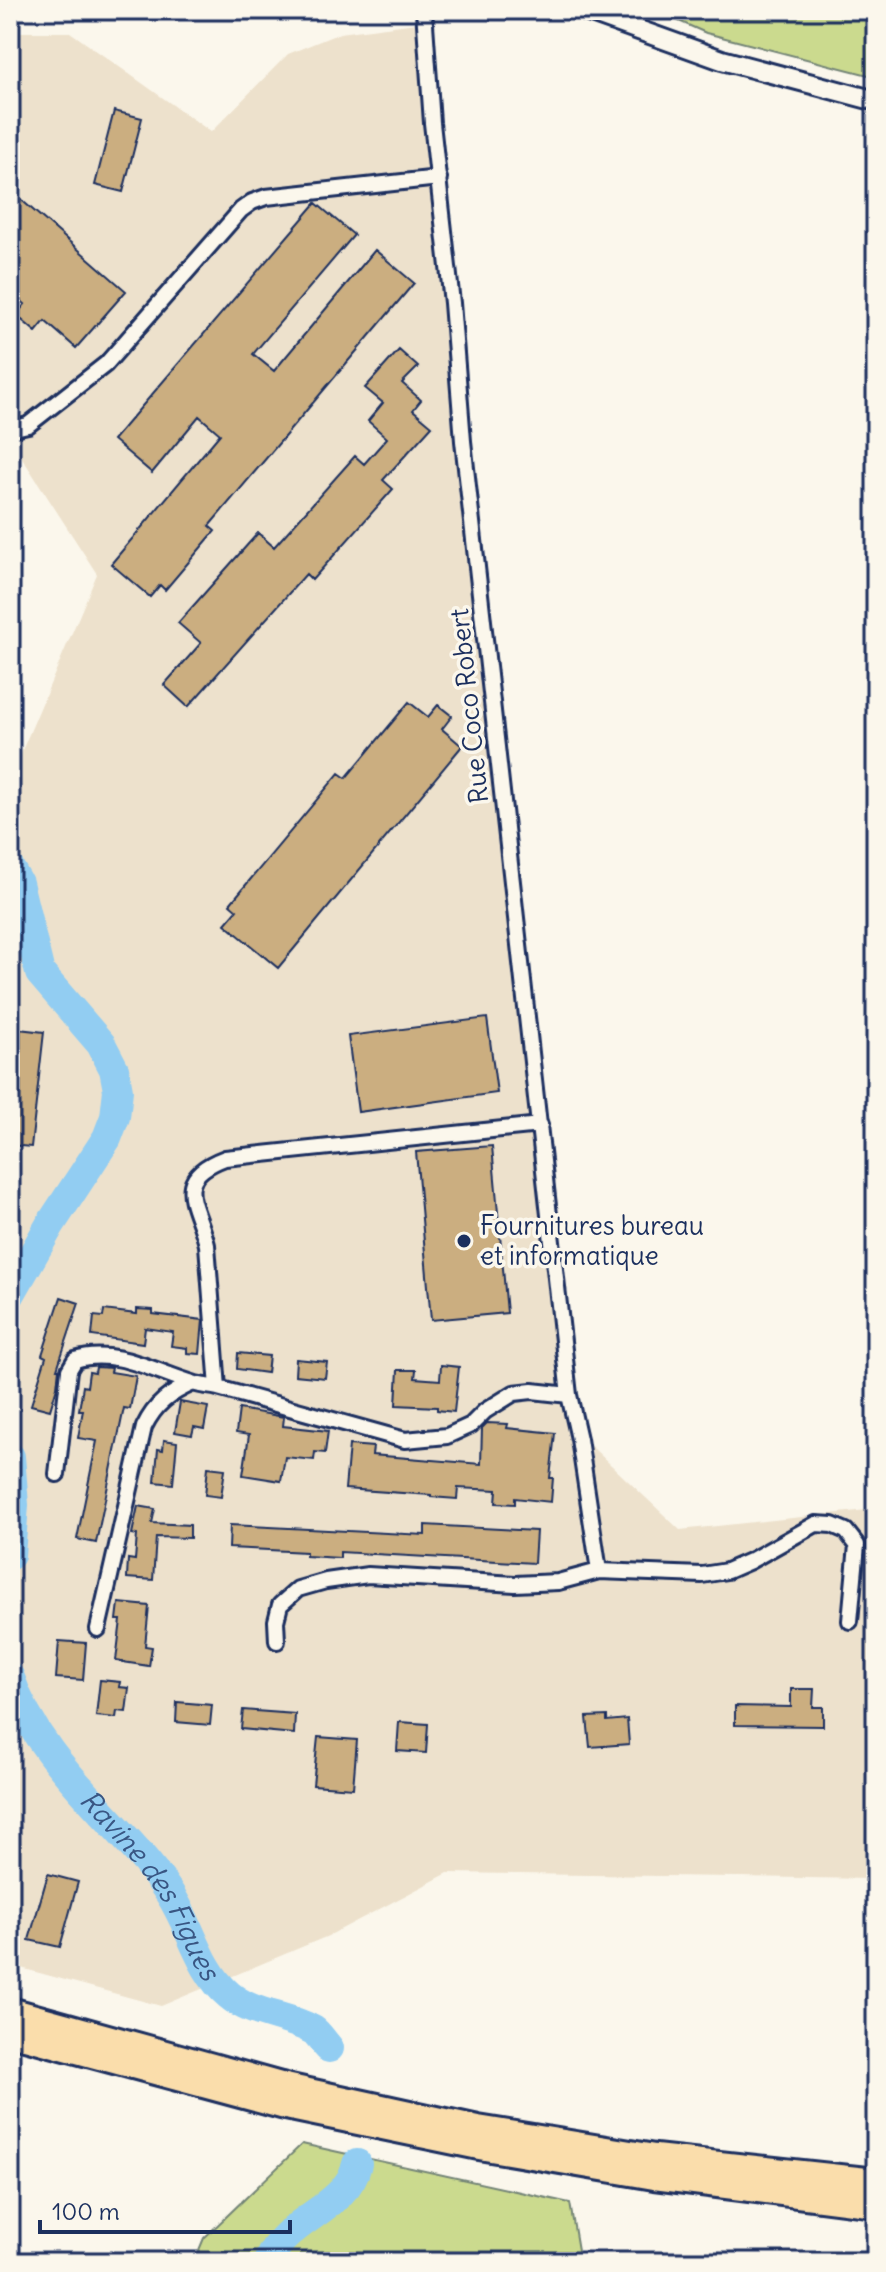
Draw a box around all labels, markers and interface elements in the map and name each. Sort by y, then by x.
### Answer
street label: Rue Coco Robert [442,607,495,805]
place label: Fournitures bureau et informatique [480,1209,704,1272]
marker: Fournitures bureau et informatique [455,1232,473,1250]
water label: Ravine des Figues [72,1782,229,1989]
scale bar [40,2184,290,2234]
text: 100 m [52,2196,120,2226]

